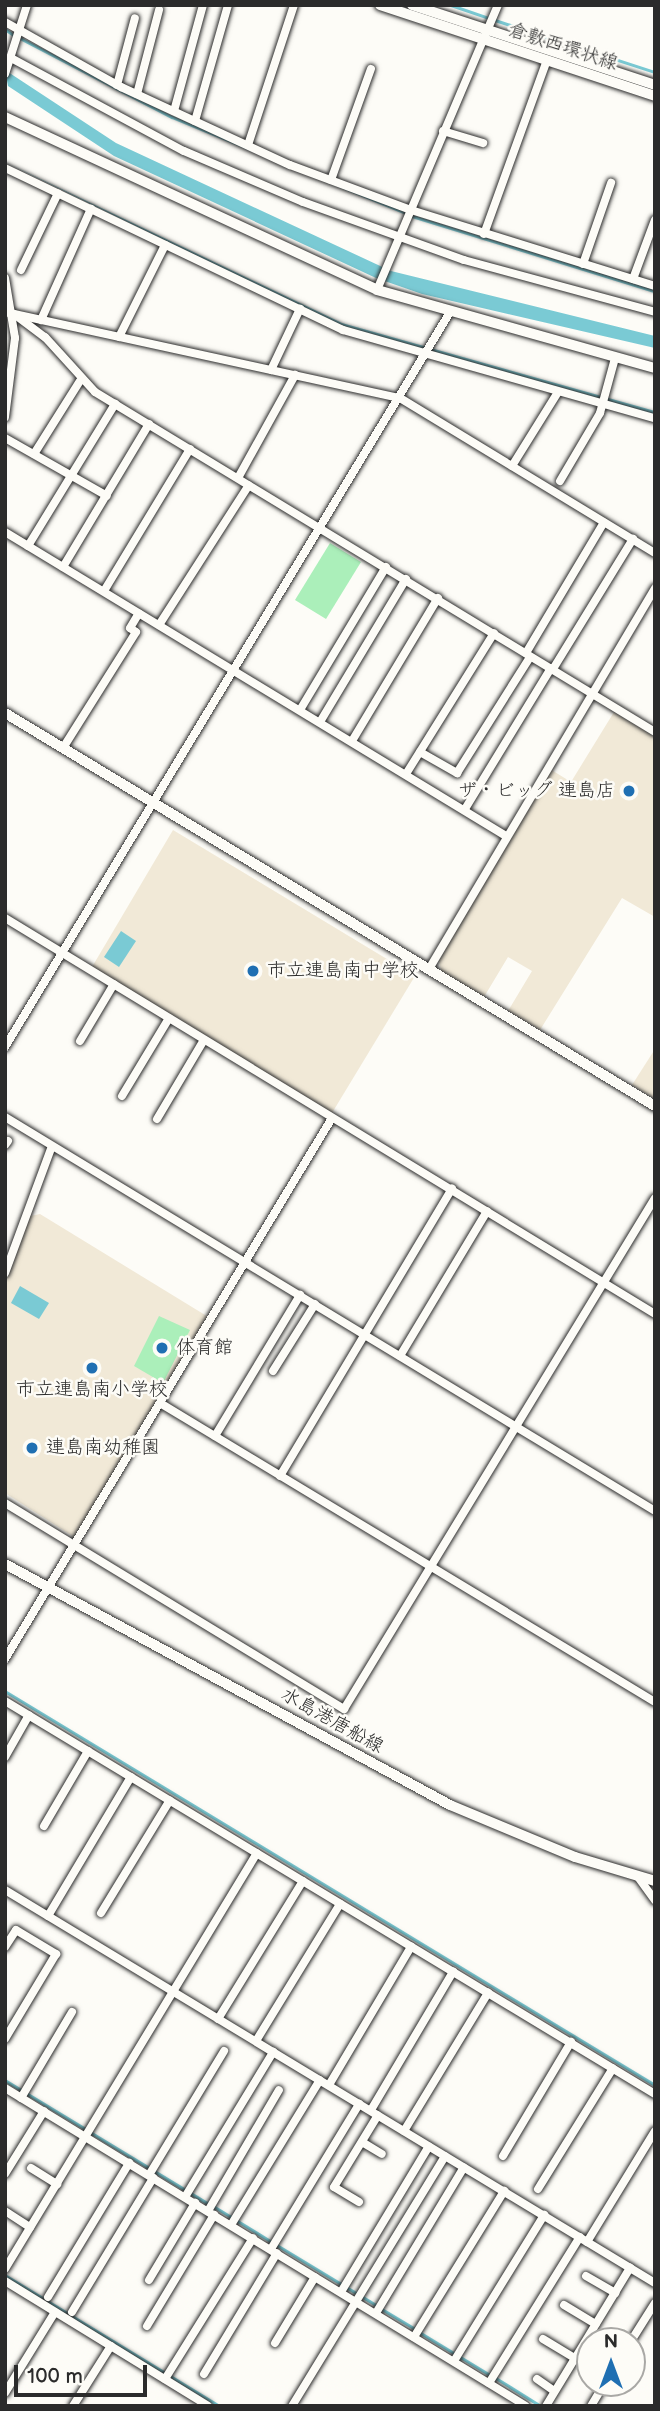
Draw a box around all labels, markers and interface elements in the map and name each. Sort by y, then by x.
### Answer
street label: 倉敷西環状線 [505,19,621,75]
place label: ザ・ビッグ 連島店 [458,780,615,802]
marker: ザ・ビッグ 連島店 [621,783,637,799]
place label: 市立連島南中学校 [267,960,419,982]
marker: 市立連島南中学校 [245,963,261,979]
place label: 体育館 [176,1337,233,1359]
marker: 体育館 [154,1340,170,1356]
marker: 市立連島南小学校 [84,1360,100,1376]
place label: 市立連島南小学校 [16,1379,168,1401]
place label: 連島南幼稚園 [46,1437,160,1459]
marker: 連島南幼稚園 [24,1440,40,1456]
street label: 水島港唐船線 [277,1683,387,1759]
north arrow [576,2327,646,2397]
text: N [604,2331,618,2354]
scale bar [18,2352,150,2396]
text: 100 m [27,2364,83,2389]

